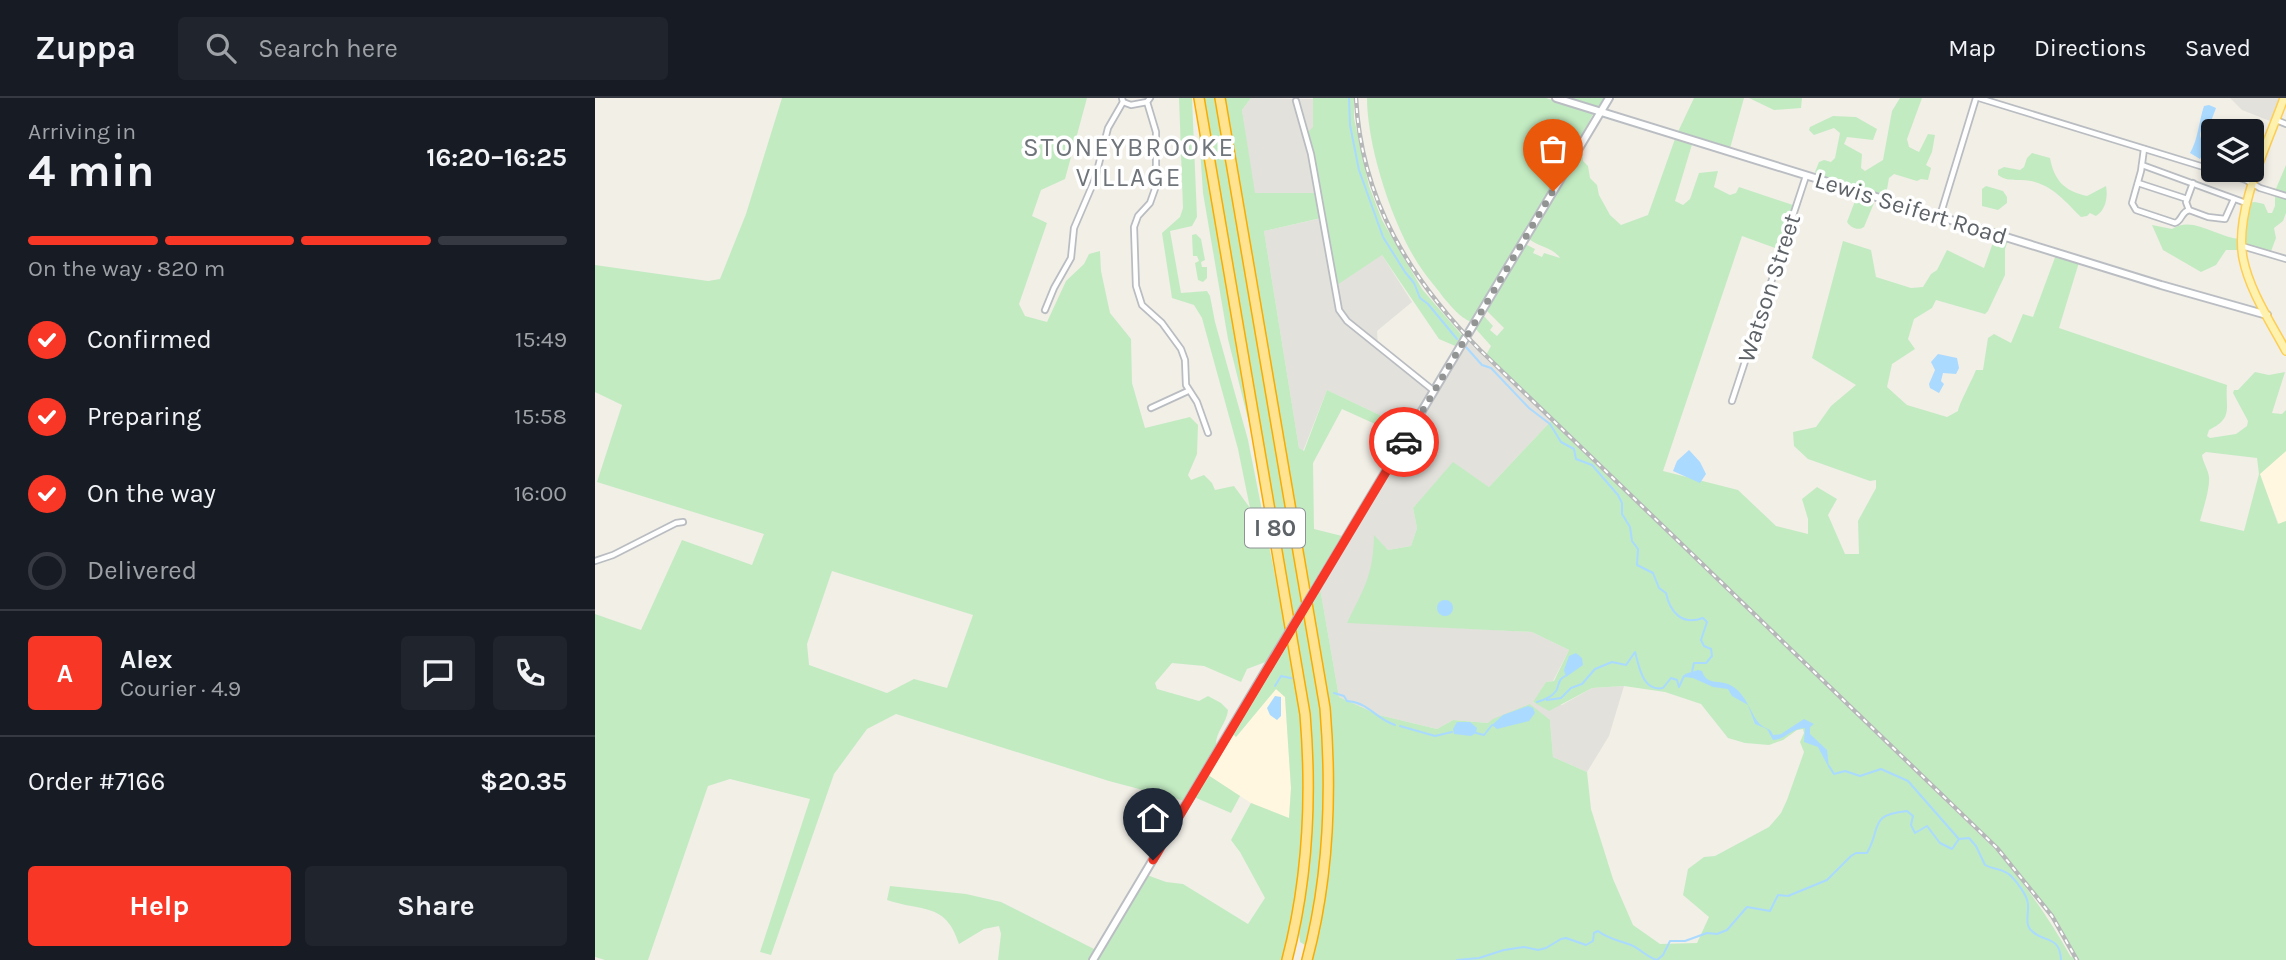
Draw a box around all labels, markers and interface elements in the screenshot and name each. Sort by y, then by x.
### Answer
search box [178,17,668,80]
text: Zuppa [35,29,136,67]
icon: search [202,29,240,67]
text: Search here [258,33,398,64]
text: Map [1948,34,1996,62]
text: Directions [2034,34,2147,62]
text: Saved [2185,34,2251,62]
text: Arriving in [28,118,136,145]
pin [1523,119,1583,191]
map controls [2201,119,2264,182]
button: layers [2201,119,2264,182]
icon: bag [1534,130,1572,168]
district label: STONEYBROOKE VILLAGE [1023,132,1235,193]
text: 16:20–16:25 [426,142,567,173]
text: 4 min [28,144,154,198]
street label: Lewis Seifert Road [1811,165,2011,251]
street label: Watson Street [1732,210,1806,366]
text: On the way · 820 m [28,255,225,282]
icon: check [28,321,66,359]
text: Confirmed [87,324,212,355]
text: 15:49 [515,326,567,353]
icon: check [28,398,66,436]
text: Preparing [87,401,201,432]
text: 15:58 [514,403,567,430]
courier [1369,407,1439,477]
icon: car [1385,423,1423,461]
icon: check [28,475,66,513]
text: On the way [87,478,216,509]
text: 16:00 [514,480,567,507]
road number: I 80 [1245,508,1305,548]
text: Delivered [87,555,197,586]
button: chat [401,636,475,710]
button: phone [493,636,567,710]
text: Alex [120,644,172,675]
text: A [57,658,73,689]
text: Courier · 4.9 [120,675,241,702]
text: Order #7166 [28,766,165,797]
text: $20.35 [480,766,567,797]
pin [1123,788,1183,860]
icon: home [1134,799,1172,837]
button: Help [28,866,291,946]
button: Share [305,866,567,946]

